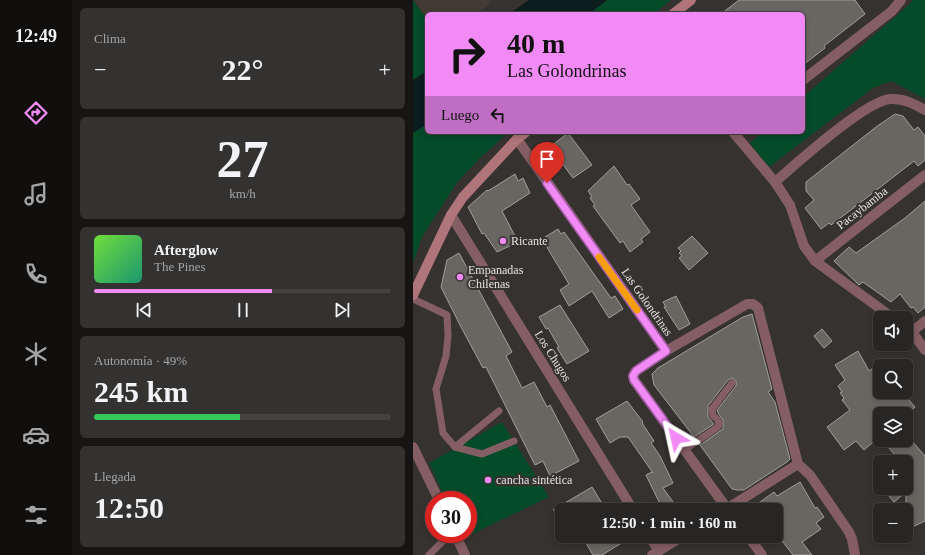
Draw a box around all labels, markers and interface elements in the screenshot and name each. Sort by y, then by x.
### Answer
text: 12:49 [15,26,57,46]
icon: right [441,28,493,80]
text: 40 m [507,28,565,59]
text: Clima [94,31,126,46]
text: 22° [222,53,264,86]
text: − [94,57,106,82]
text: + [379,57,391,82]
text: Las Golondrinas [507,61,626,81]
icon: directions [22,99,50,127]
icon: left [487,104,509,126]
text: Luego [441,107,479,123]
text: 27 [217,131,269,188]
pin [530,142,564,183]
icon: arrive [536,148,558,170]
icon: music [22,180,50,208]
street label: Pacaybamba [834,183,891,232]
text: km/h [229,186,256,201]
place label: Ricante [511,234,548,248]
marker: Ricante [498,236,508,246]
text: Afterglow [154,242,218,258]
text: The Pines [154,259,206,274]
icon: phone [22,260,50,288]
place label: Empanadas Chilenas [468,263,524,291]
street label: Las Golondrinas [618,265,676,339]
marker: Empanadas Chilenas [455,272,465,282]
icon: previous [133,299,155,321]
icon: pause [232,299,254,321]
icon: next [331,299,353,321]
map controls [873,311,913,543]
button: sound [873,311,913,351]
street label: Los Chugos [532,328,574,384]
icon: climate [22,340,50,368]
text: Autonomía · 49% [94,353,187,368]
button: search [873,359,913,399]
text: 245 km [94,375,188,408]
button: layers [873,407,913,447]
position arrow [655,417,697,459]
icon: car [22,421,50,449]
button: + [873,455,913,495]
text: Llegada [94,469,136,484]
place label: cancha sintética [496,473,573,487]
marker: cancha sintética [483,475,493,485]
text: 12:50 [94,491,164,524]
speed limit sign: 30 [425,491,477,543]
icon: filters [22,501,50,529]
button: − [873,503,913,543]
text: 12:50 · 1 min · 160 m [602,515,737,531]

